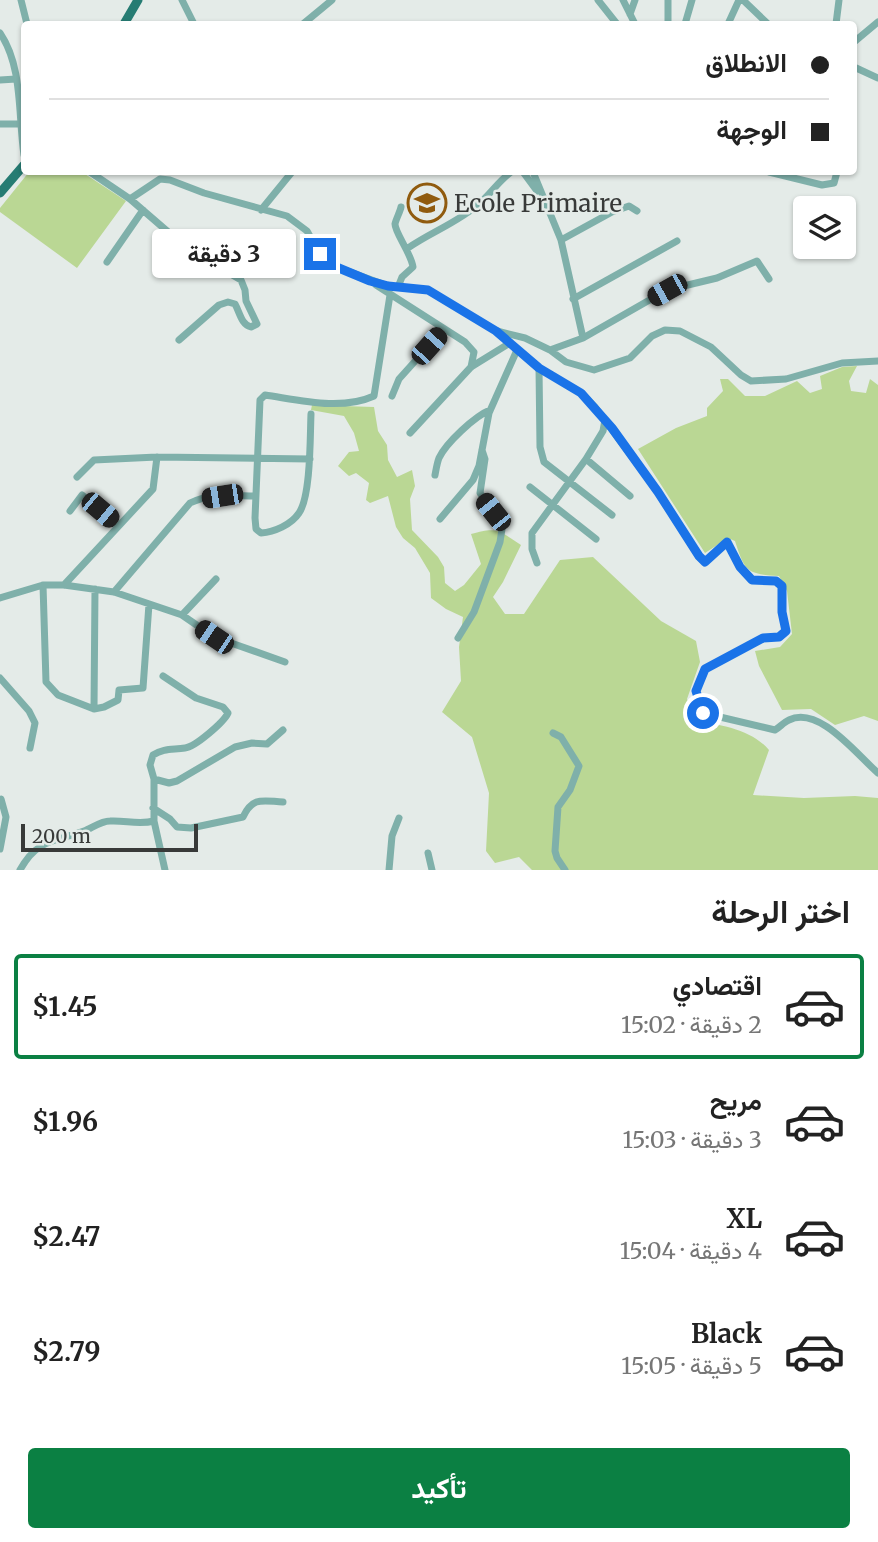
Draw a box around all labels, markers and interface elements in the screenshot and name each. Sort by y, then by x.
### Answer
text: الانطلاق [705,46,787,79]
text: الوجهة [716,113,787,146]
school or university icon: Ecole Primaire [406,182,448,224]
place label: Ecole Primaire [454,188,622,219]
map controls [793,196,856,259]
button: layers [793,196,856,259]
callout: 3 دقيقة [152,230,296,278]
route end [304,238,336,270]
text: 3 دقيقة [188,239,260,268]
car [644,271,691,309]
car [408,323,451,369]
car [200,482,245,510]
car [78,488,123,532]
car [472,489,515,535]
car [191,617,238,657]
route start [687,697,719,729]
scale bar [21,821,198,853]
text: 200 m [32,824,91,848]
text: اختر الرحلة [711,892,850,932]
text: اقتصادي [673,969,762,1002]
icon: car [783,975,846,1038]
text: $1.45 [32,990,97,1023]
text: 2 دقيقة · 15:02 [621,1010,762,1039]
text: مريح [710,1084,762,1117]
icon: car [783,1090,846,1153]
text: $1.96 [32,1105,98,1138]
text: 3 دقيقة · 15:03 [622,1125,762,1154]
text: XL [726,1202,762,1235]
icon: car [783,1205,846,1268]
text: $2.47 [32,1220,100,1253]
text: 4 دقيقة · 15:04 [620,1236,762,1265]
text: Black [691,1317,762,1350]
icon: car [783,1320,846,1383]
text: $2.79 [32,1335,101,1368]
text: 5 دقيقة · 15:05 [621,1351,762,1380]
button: تأكيد [28,1448,850,1528]

